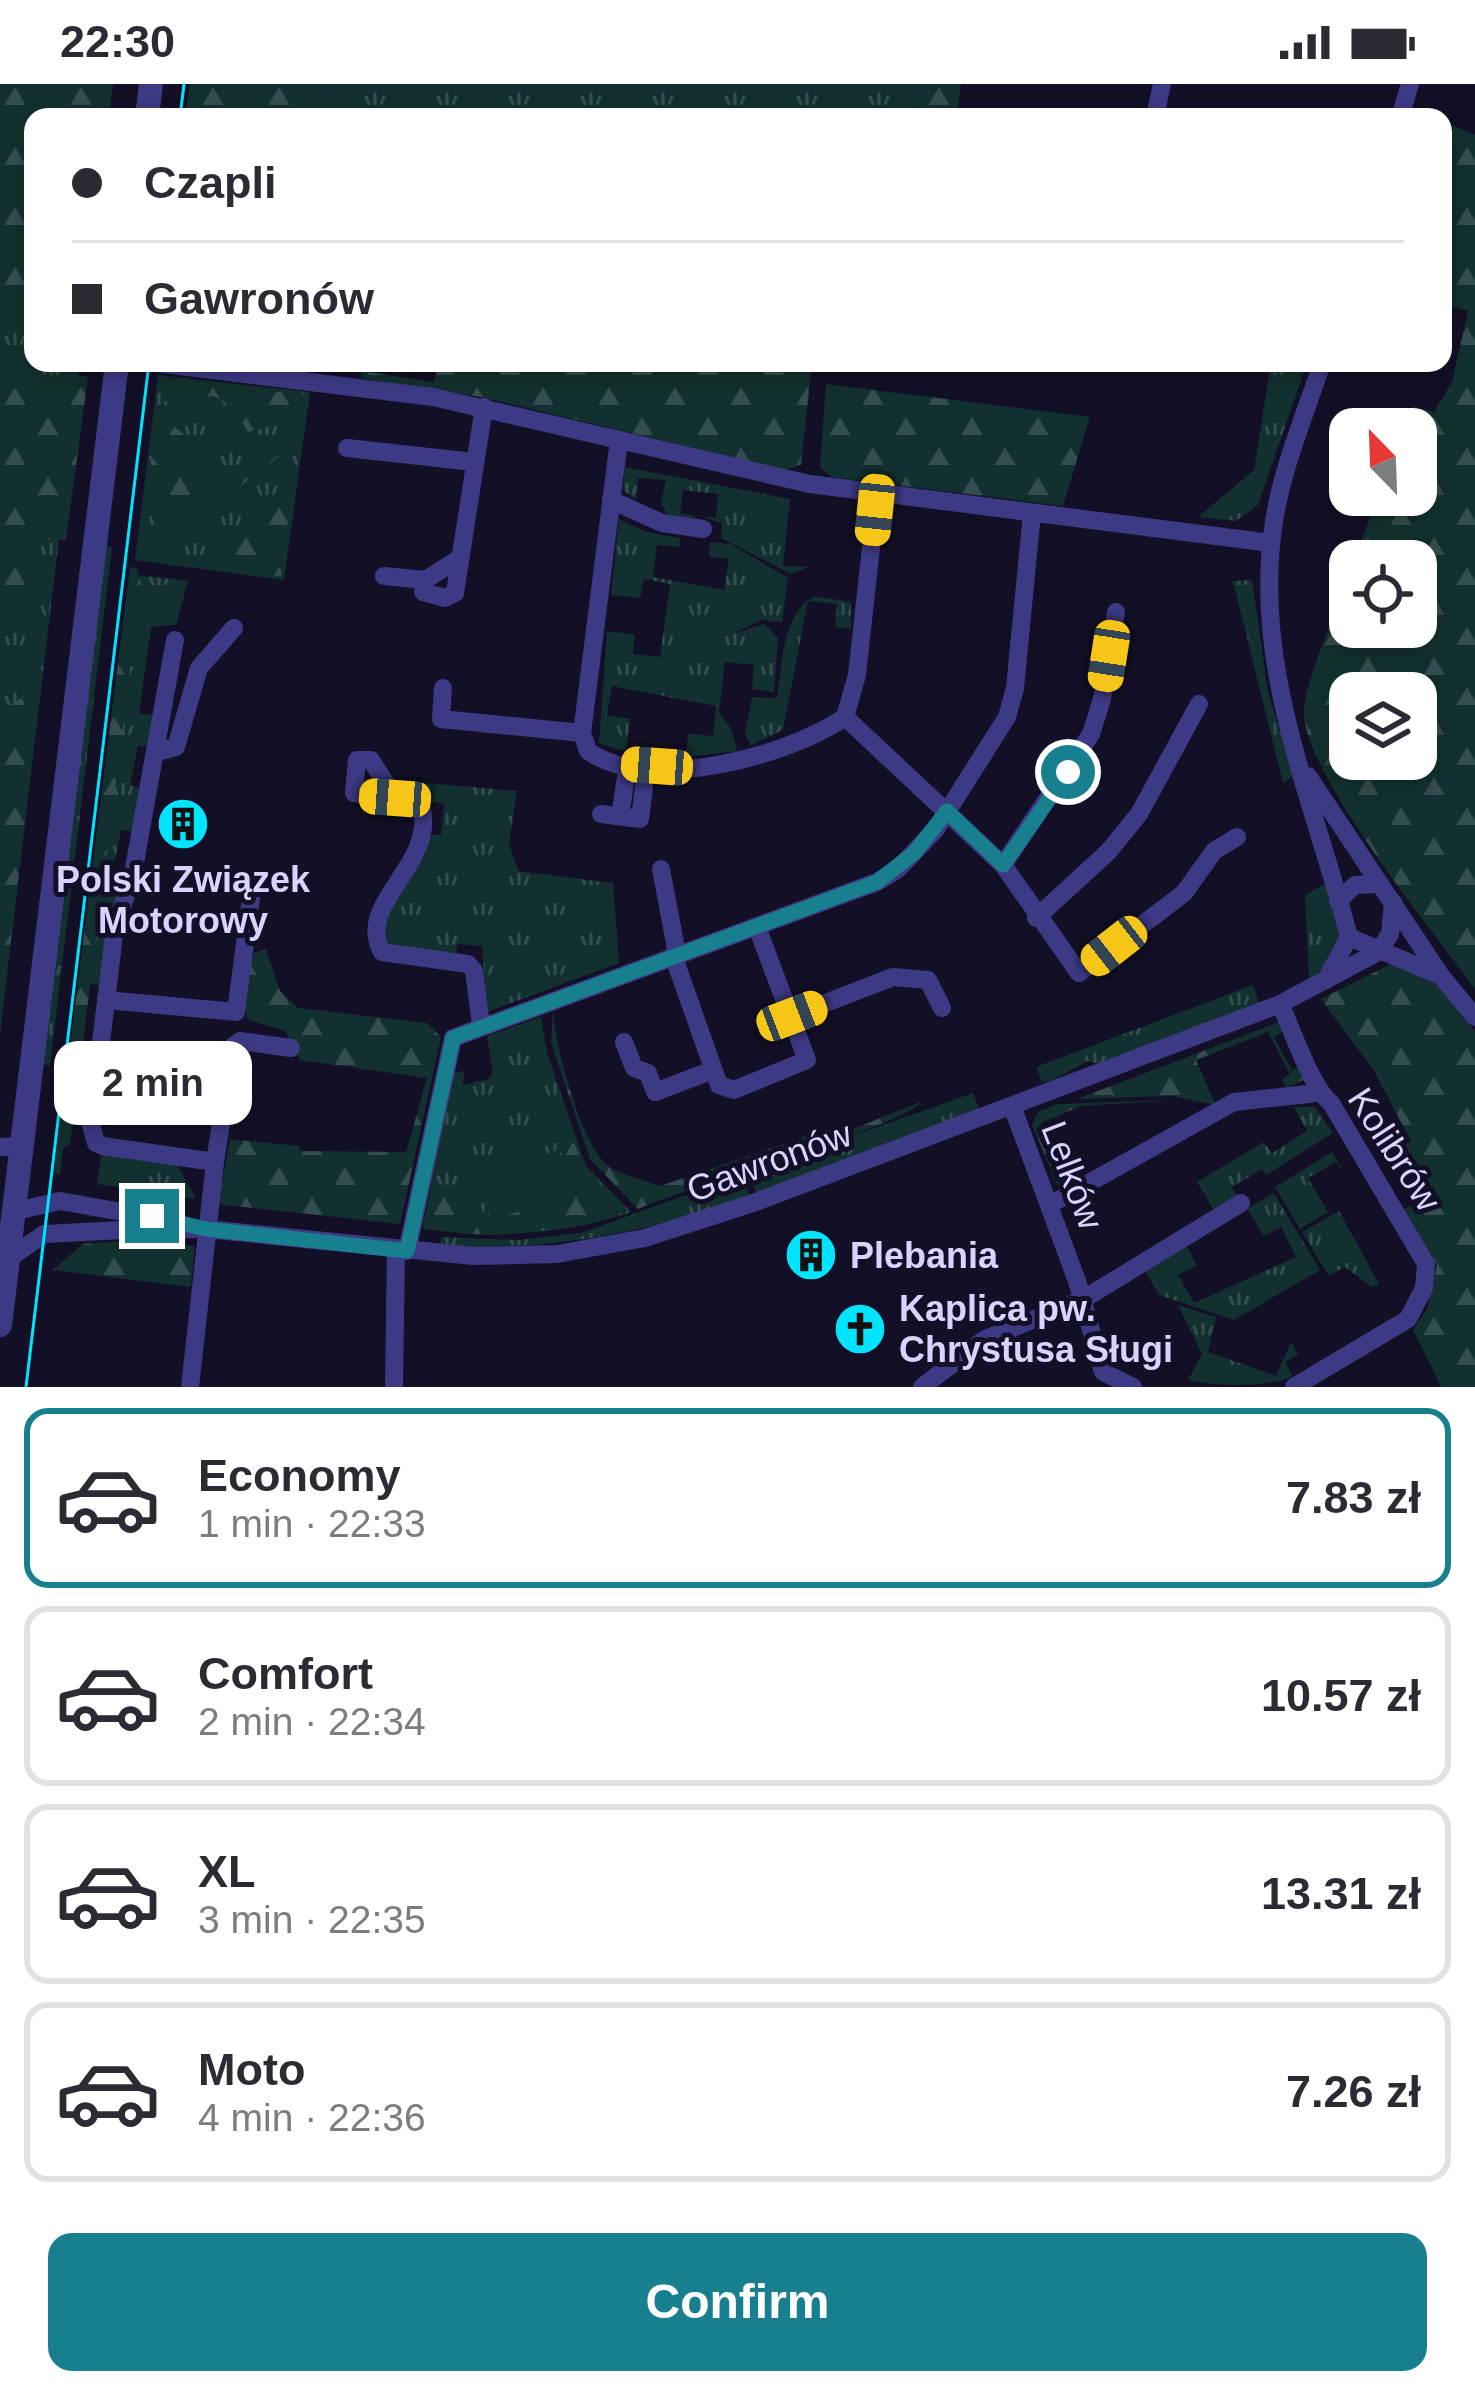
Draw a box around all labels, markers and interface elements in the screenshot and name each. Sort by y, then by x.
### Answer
text: 22:30 [60,16,175,67]
text: Czapli [144,157,277,208]
text: Gawronów [144,273,374,324]
north arrow [1329,408,1437,516]
map controls [1329,408,1437,780]
car [853,472,897,548]
button: locate [1329,540,1437,648]
car [1086,618,1132,694]
button: layers [1329,672,1437,780]
route start [1041,745,1095,799]
car [620,746,694,786]
car [358,778,432,818]
building icon: Polski Związek Motorowy [155,796,211,852]
place label: Polski Związek Motorowy [56,859,311,941]
car [1075,910,1153,982]
car [752,986,832,1046]
callout: 2 min [53,1042,251,1126]
text: 2 min [102,1061,204,1104]
street label: Kolibrów [1340,1080,1450,1219]
street label: Gawronów [681,1112,858,1210]
street label: Lelków [1033,1116,1112,1236]
route end [125,1189,179,1243]
building icon: Plebania [783,1227,839,1283]
place label: Plebania [850,1235,999,1276]
place label: Kaplica pw. Chrystusa Sługi [899,1288,1173,1370]
church icon: Kaplica pw. Chrystusa Sługi [832,1301,888,1357]
icon: car [54,1444,162,1552]
text: Economy [198,1450,401,1501]
text: 7.83 zł [1286,1472,1421,1523]
text: 1 min · 22:33 [198,1502,426,1545]
icon: car [54,1642,162,1750]
text: Comfort [198,1648,373,1699]
text: 10.57 zł [1261,1670,1421,1721]
text: 2 min · 22:34 [198,1700,426,1743]
icon: car [54,1840,162,1948]
text: XL [198,1846,256,1897]
text: 13.31 zł [1261,1868,1421,1919]
text: 3 min · 22:35 [198,1898,426,1941]
icon: car [54,2038,162,2146]
text: Moto [198,2044,305,2095]
text: 7.26 zł [1286,2066,1421,2117]
text: 4 min · 22:36 [198,2096,426,2139]
button: Confirm [48,2233,1427,2371]

